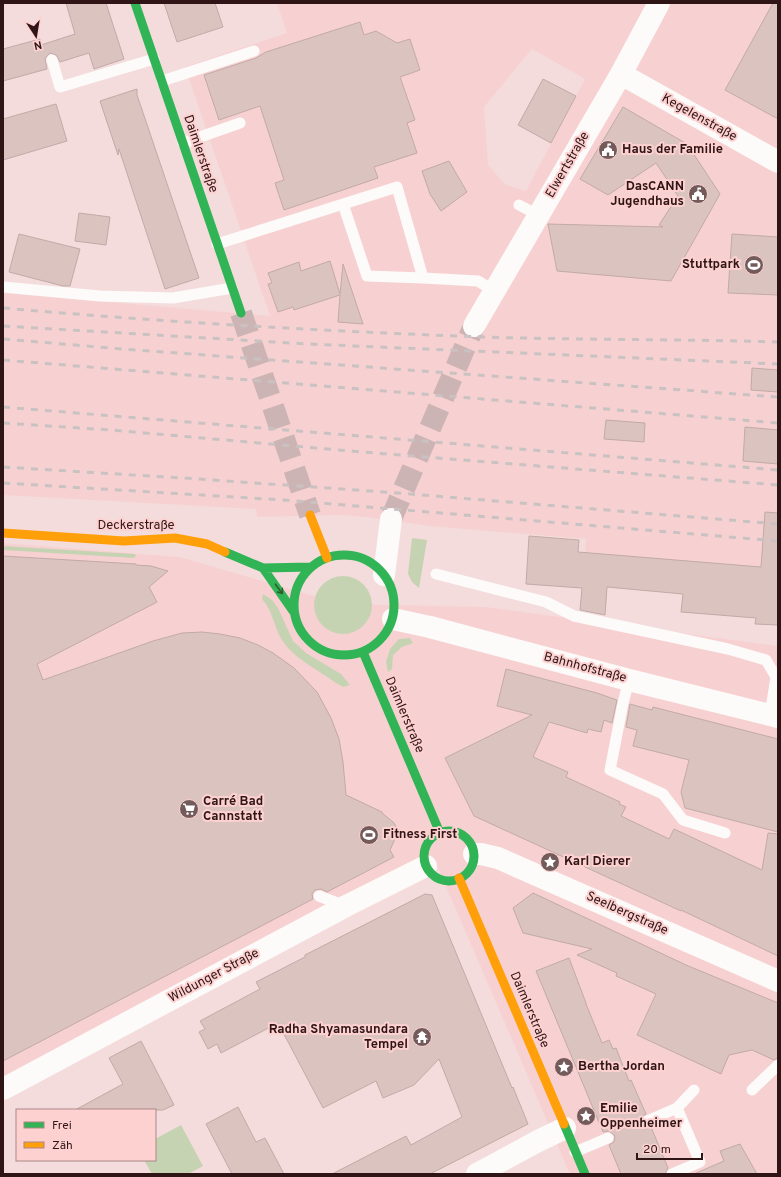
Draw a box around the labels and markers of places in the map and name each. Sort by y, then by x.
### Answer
public building icon: Haus der Familie [597,139,619,161]
place label: Haus der Familie [622,142,723,158]
place label: DasCANN Jugendhaus [610,179,684,210]
public building icon: DasCANN Jugendhaus [687,183,709,205]
sports icon: Stuttpark [743,254,765,276]
place label: Stuttpark [682,257,740,273]
place label: Carré Bad Cannstatt [203,794,263,825]
supermarket icon: Carré Bad Cannstatt [178,798,200,820]
sports icon: Fitness First [358,824,380,846]
place label: Fitness First [383,827,457,843]
place icon: Karl Dierer [539,851,561,873]
place label: Karl Dierer [564,854,631,870]
place label: Radha Shyamasundara Tempel [269,1022,408,1053]
temple icon: Radha Shyamasundara Tempel [411,1026,433,1048]
place icon: Bertha Jordan [553,1056,575,1078]
place label: Bertha Jordan [578,1059,665,1075]
place label: Emilie Oppenheimer [600,1101,683,1132]
place icon: Emilie Oppenheimer [575,1105,597,1127]

